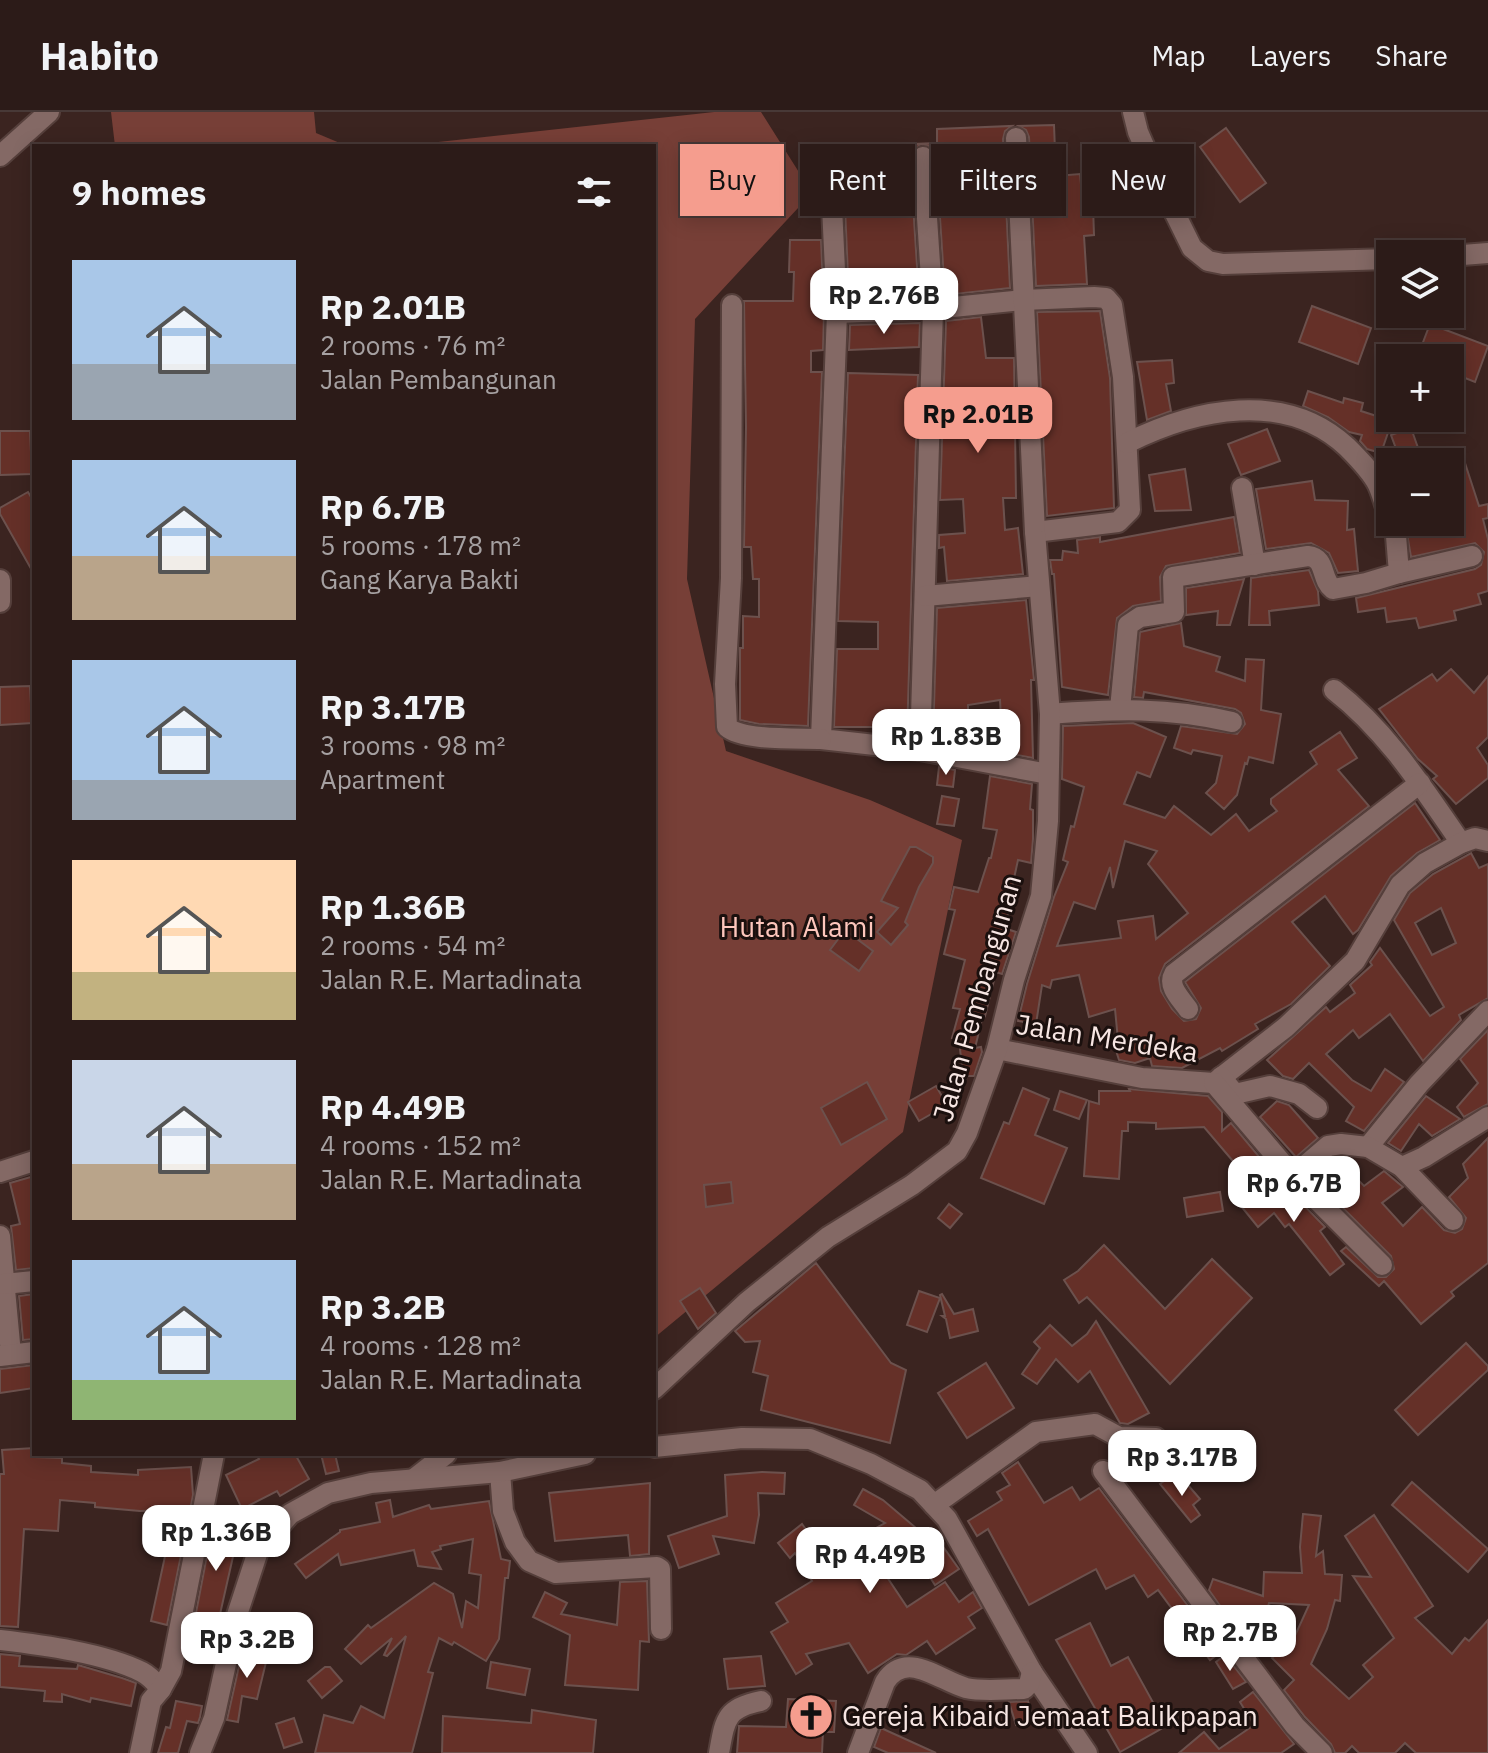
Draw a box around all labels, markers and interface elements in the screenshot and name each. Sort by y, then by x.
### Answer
text: Habito [40,31,159,80]
text: Map [1151,37,1205,74]
text: Layers [1249,37,1331,74]
text: Share [1375,37,1448,74]
chip: Buy [680,144,784,216]
chip: Rent [800,144,915,216]
chip: Filters [931,144,1066,216]
chip: New [1082,144,1194,216]
text: 9 homes [72,170,207,214]
icon: filters [572,170,616,214]
map controls [1376,240,1464,536]
button: layers [1376,240,1464,328]
pin: Rp 2.76B [801,268,967,336]
text: Rp 2.76B [828,277,940,311]
text: Rp 2.01B [320,284,466,328]
icon: home [136,292,232,388]
text: 2 rooms · 76 m² [320,328,505,362]
button: + [1376,344,1464,432]
text: Jalan Pembangunan [320,362,557,396]
pin: Rp 2.01B [895,387,1061,455]
text: Rp 2.01B [922,396,1034,430]
button: − [1376,448,1464,536]
text: Rp 6.7B [320,484,446,528]
icon: home [136,492,232,588]
text: 5 rooms · 178 m² [320,528,521,562]
text: Gang Karya Bakti [320,562,519,596]
text: Rp 3.17B [320,684,466,728]
icon: home [136,692,232,788]
pin: Rp 1.83B [863,709,1029,777]
text: Rp 1.83B [890,718,1002,752]
text: 3 rooms · 98 m² [320,728,505,762]
text: Apartment [320,762,445,796]
street label: Jalan Pembangunan [924,870,1029,1126]
text: Rp 1.36B [320,884,466,928]
icon: home [136,892,232,988]
park label: Hutan Alami [720,908,874,945]
text: 2 rooms · 54 m² [320,928,505,962]
text: Jalan R.E. Martadinata [320,962,582,996]
street label: Jalan Merdeka [1013,1005,1201,1070]
text: Rp 4.49B [320,1084,466,1128]
icon: home [136,1092,232,1188]
text: 4 rooms · 152 m² [320,1128,521,1162]
pin: Rp 6.7B [1220,1156,1368,1224]
text: Jalan R.E. Martadinata [320,1162,582,1196]
text: Rp 6.7B [1246,1165,1342,1199]
text: Rp 3.2B [320,1284,446,1328]
icon: home [136,1292,232,1388]
text: 4 rooms · 128 m² [320,1328,521,1362]
text: Jalan R.E. Martadinata [320,1362,582,1396]
pin: Rp 3.17B [1099,1430,1265,1498]
text: Rp 3.17B [1126,1439,1238,1473]
pin: Rp 1.36B [133,1505,299,1573]
text: Rp 1.36B [160,1514,272,1548]
pin: Rp 4.49B [787,1527,953,1595]
text: Rp 4.49B [814,1536,926,1570]
pin: Rp 2.7B [1156,1605,1304,1673]
pin: Rp 3.2B [173,1612,321,1680]
text: Rp 2.7B [1182,1614,1278,1648]
text: Rp 3.2B [199,1621,295,1655]
church icon: Gereja Kibaid Jemaat Balikpapan [787,1692,835,1740]
place label: Gereja Kibaid Jemaat Balikpapan [842,1697,1258,1734]

